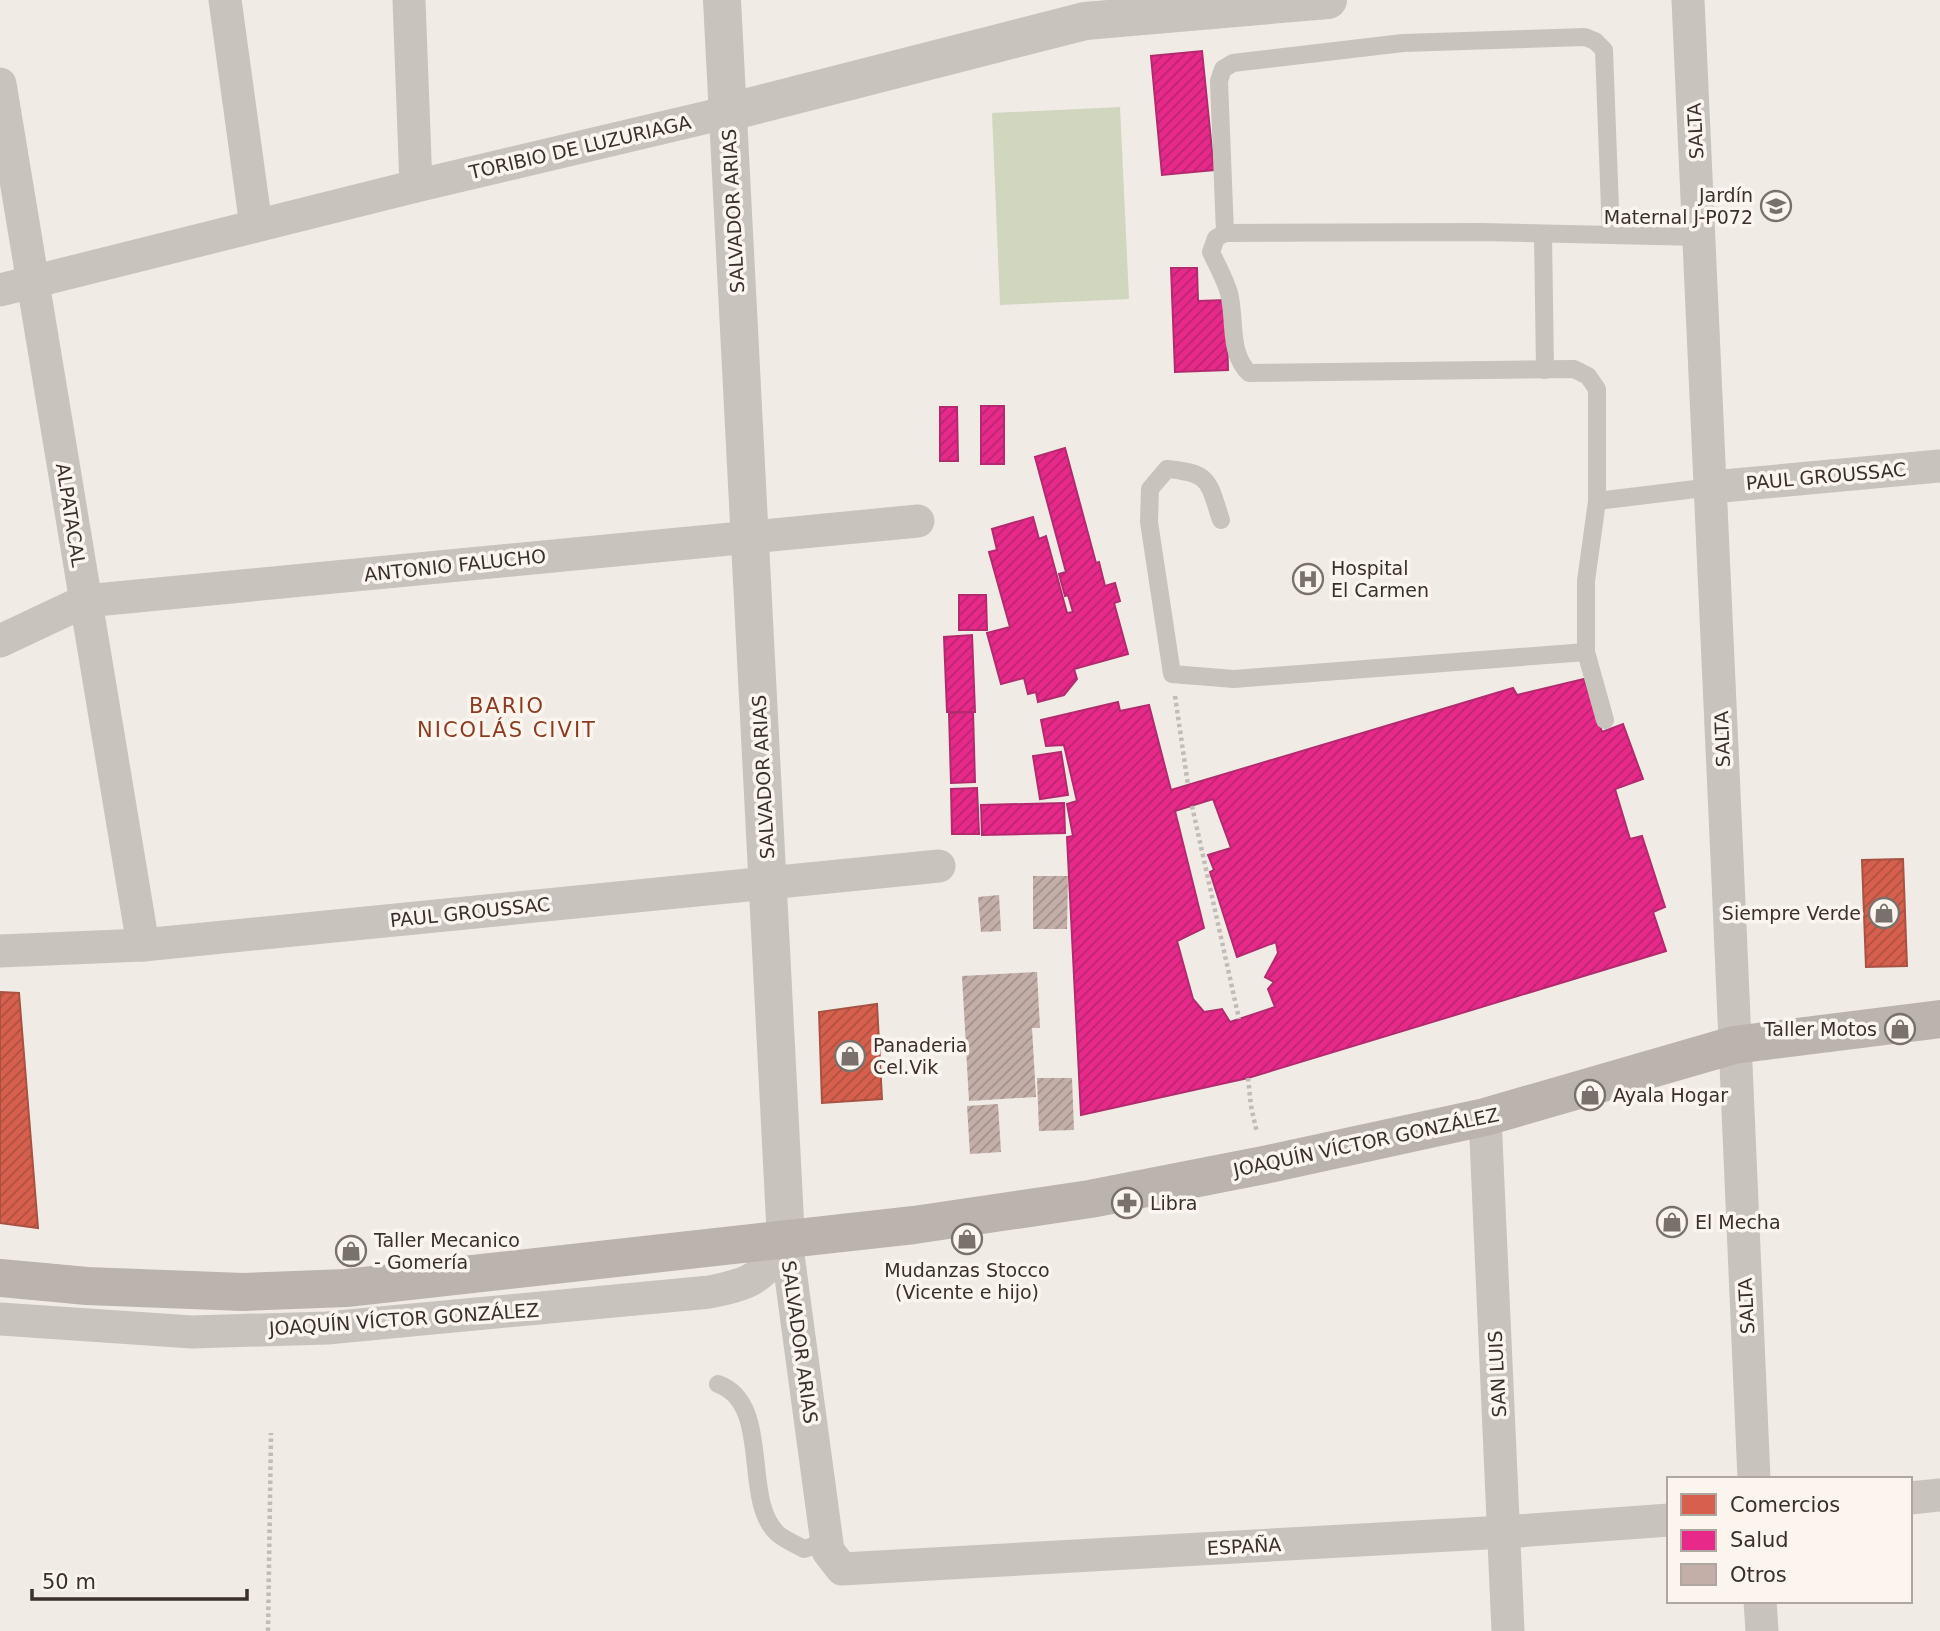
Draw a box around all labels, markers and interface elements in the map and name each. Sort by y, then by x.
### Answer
street label: SALTA [1683,102,1707,160]
street label: TORIBIO DE LUZURIAGA [466,111,693,183]
street label: SALVADOR ARIAS [718,128,748,294]
place label: Jardín Maternal J-P072 [1604,184,1753,228]
school or university icon: Jardín Maternal J-P072 [1759,189,1793,223]
street label: PAUL GROUSSAC [1745,458,1907,494]
street label: ALPATACAL [52,461,90,569]
street label: ANTONIO FALUCHO [363,545,547,585]
place label: Hospital El Carmen [1331,557,1429,601]
hospital icon: Hospital El Carmen [1291,562,1325,596]
district label: BARIO NICOLÁS CIVIT [417,694,597,742]
street label: SALVADOR ARIAS [748,694,778,860]
street label: SALTA [1710,710,1734,768]
street label: PAUL GROUSSAC [389,893,551,931]
shop icon: Siempre Verde [1867,896,1901,930]
place label: Siempre Verde [1722,902,1861,924]
shop icon: Taller Motos [1883,1012,1917,1046]
place label: Taller Motos [1763,1018,1877,1040]
place label: Panaderia Cel.Vik [873,1034,967,1078]
shop icon: Panaderia Cel.Vik [833,1039,867,1073]
shop icon: Ayala Hogar [1573,1078,1607,1112]
place label: Ayala Hogar [1613,1084,1728,1106]
street label: JOAQUÍN VÍCTOR GONZÁLEZ [1230,1103,1501,1181]
pharmacy icon: Libra [1110,1186,1144,1220]
place label: Libra [1150,1192,1197,1214]
shop icon: El Mecha [1655,1205,1689,1239]
place label: El Mecha [1695,1211,1781,1233]
shop icon: Mudanzas Stocco (Vicente e hijo) [950,1222,984,1256]
place label: Taller Mecanico - Gomería [373,1229,520,1273]
shop icon: Taller Mecanico - Gomería [334,1234,368,1268]
street label: SALVADOR ARIAS [778,1259,822,1425]
place label: Mudanzas Stocco (Vicente e hijo) [884,1259,1050,1303]
street label: SALTA [1734,1277,1758,1335]
street label: JOAQUÍN VÍCTOR GONZÁLEZ [267,1299,540,1339]
street label: SAN LUIS [1484,1330,1510,1418]
legend [1667,1477,1912,1603]
text: Comercios [1730,1493,1840,1517]
text: Salud [1730,1528,1789,1552]
street label: ESPAÑA [1206,1533,1282,1559]
scale bar [32,1558,247,1602]
text: Otros [1730,1563,1787,1587]
text: 50 m [42,1570,96,1594]

